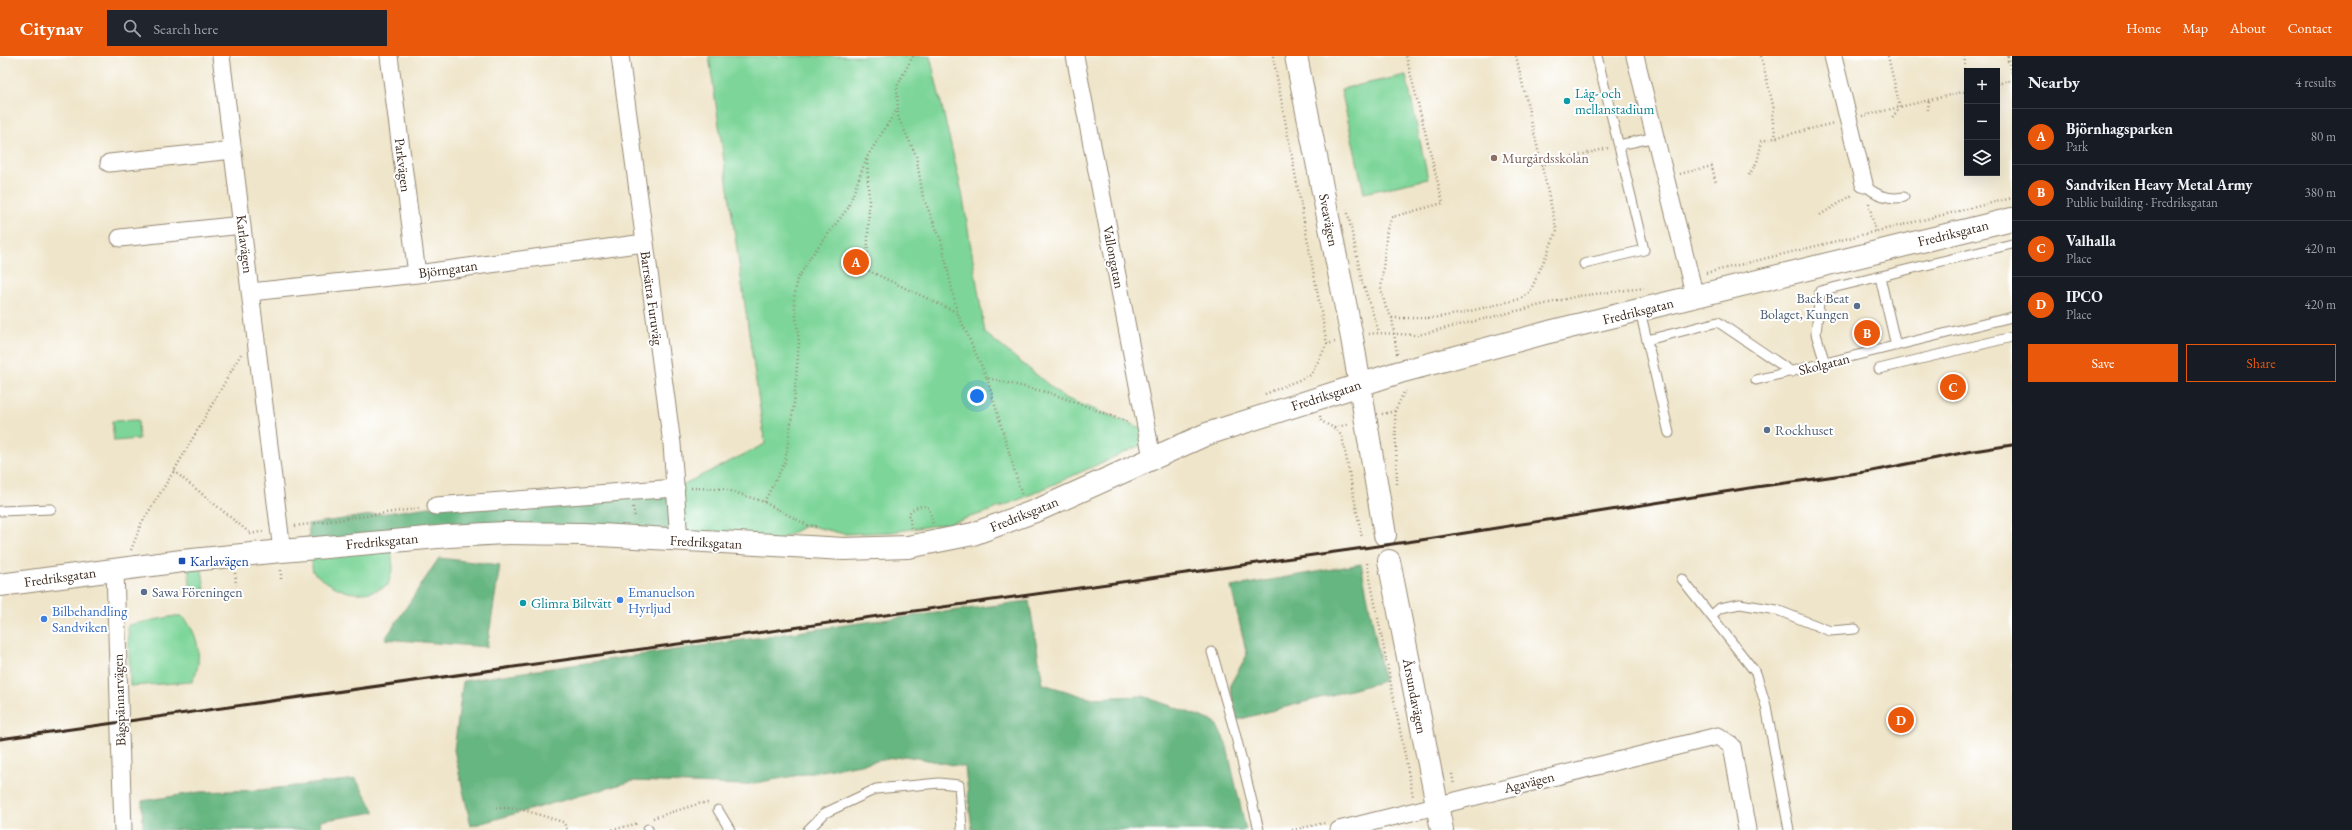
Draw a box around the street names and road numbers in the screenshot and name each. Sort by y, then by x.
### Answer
street label: Parkvägen [391,137,415,194]
street label: Sveavägen [1315,192,1343,249]
street label: Karlavägen [232,214,258,275]
street label: Fredriksgatan [1916,215,1991,251]
street label: Vallongatan [1099,224,1129,291]
street label: Barrsätra Furuväg [636,250,668,347]
street label: Björngatan [417,256,479,282]
street label: Fredriksgatan [1601,293,1676,329]
street label: Skolgatan [1796,349,1852,379]
street label: Fredriksgatan [1289,375,1364,415]
street label: Fredriksgatan [987,492,1062,536]
street label: Fredriksgatan [345,529,419,553]
street label: Fredriksgatan [669,531,743,553]
street label: Fredriksgatan [23,563,98,591]
street label: Bågspännarvägen [108,653,130,747]
street label: Årsundavägen [1399,656,1431,736]
street label: Agavägen [1501,767,1557,797]

